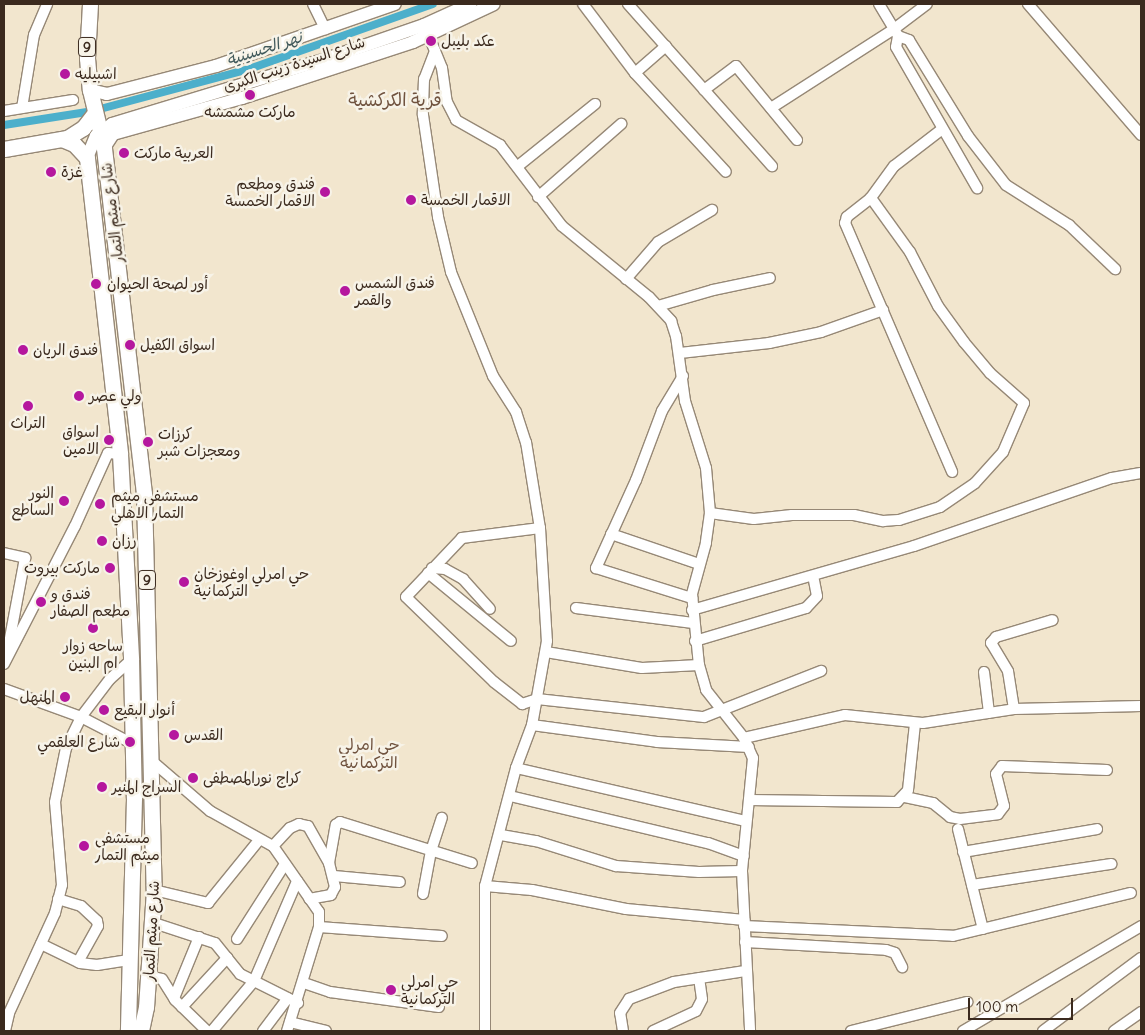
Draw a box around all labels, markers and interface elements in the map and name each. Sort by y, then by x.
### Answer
water label: نهر الحسينية [224,27,304,69]
place label: عكد بليبل [441,32,495,50]
street label: شارع السيدة زينب الكبرى [221,33,367,95]
marker: عكد بليبل [425,35,437,47]
road number: 9 [77,36,97,58]
place label: اشبيليه [75,65,117,83]
marker: اشبيليه [59,68,71,80]
marker: ماركت مشمشه [244,89,256,101]
district label: قرية الكركشية [348,89,442,111]
place label: ماركت مشمشه [204,103,296,121]
place label: العربية ماركت [134,144,213,162]
marker: العربية ماركت [118,147,130,159]
street label: شارع ميثم التمار [97,162,127,264]
place label: غزة [61,163,83,181]
marker: غزة [45,166,57,178]
place label: فندق ومطعم الاقمار الخمسة [225,174,315,209]
marker: فندق ومطعم الاقمار الخمسة [319,186,331,198]
place label: الاقمار الخمسة [421,191,511,209]
marker: الاقمار الخمسة [405,194,417,206]
place label: فندق الشمس والقمر [355,273,435,308]
place label: أور لصحة الحيوان [107,275,208,293]
marker: أور لصحة الحيوان [89,277,103,291]
marker: فندق الشمس والقمر [339,285,351,297]
place label: اسواق الكفيل [140,336,215,354]
marker: اسواق الكفيل [124,339,136,351]
place label: فندق الريان [33,341,98,359]
marker: فندق الريان [17,344,29,356]
place label: ولي عصر [89,387,142,405]
marker: ولي عصر [73,390,85,402]
marker: التراث [22,400,34,412]
place label: التراث [11,414,45,432]
place label: اسواق الامين [62,422,99,457]
place label: كرزات ومعجزات شبر [158,424,240,459]
marker: اسواق الامين [103,434,115,446]
marker: كرزات ومعجزات شبر [142,436,154,448]
place label: النور الساطع [11,483,54,518]
place label: مستشفى ميثم التمار الاهلي [111,486,199,521]
marker: النور الساطع [58,495,70,507]
marker: مستشفى ميثم التمار الاهلي [93,497,107,511]
place label: رزان [112,532,137,550]
marker: رزان [96,535,108,547]
place label: ماركت بيروت [24,559,100,577]
marker: ماركت بيروت [104,562,116,574]
place label: حي امرلي اوغوزخان التركمانية [194,564,309,599]
road number: 9 [137,568,157,592]
marker: حي امرلي اوغوزخان التركمانية [178,576,190,588]
place label: فندق و مطعم الصفار [51,584,130,619]
marker: فندق و مطعم الصفار [35,596,47,608]
marker: ساحه زوار ام البنين [87,622,99,634]
place label: ساحه زوار ام البنين [63,636,123,671]
place label: المنهل [19,688,55,706]
marker: المنهل [59,691,71,703]
place label: أنوار البقيع [114,701,175,719]
marker: أنوار البقيع [98,704,110,716]
place label: القدس [184,726,223,744]
marker: القدس [168,729,180,741]
place label: شارع العلقمي [37,733,120,751]
district label: حي امرلي التركمانية [338,734,400,772]
marker: شارع العلقمي [124,736,136,748]
place label: كراج نورالمصطفى [203,769,301,787]
marker: كراج نورالمصطفى [187,772,199,784]
place label: السراج المنير [112,778,181,796]
marker: السراج المنير [96,781,108,793]
place label: مستشفى ميثم التمار [95,828,160,863]
marker: مستشفى ميثم التمار [77,839,91,853]
street label: شارع ميثم التمار [139,880,163,982]
place label: حي امرلي التركمانية [401,972,458,1007]
marker: حي امرلي التركمانية [385,984,397,996]
scale bar [970,988,1075,1020]
text: 100 m [976,997,1018,1016]

